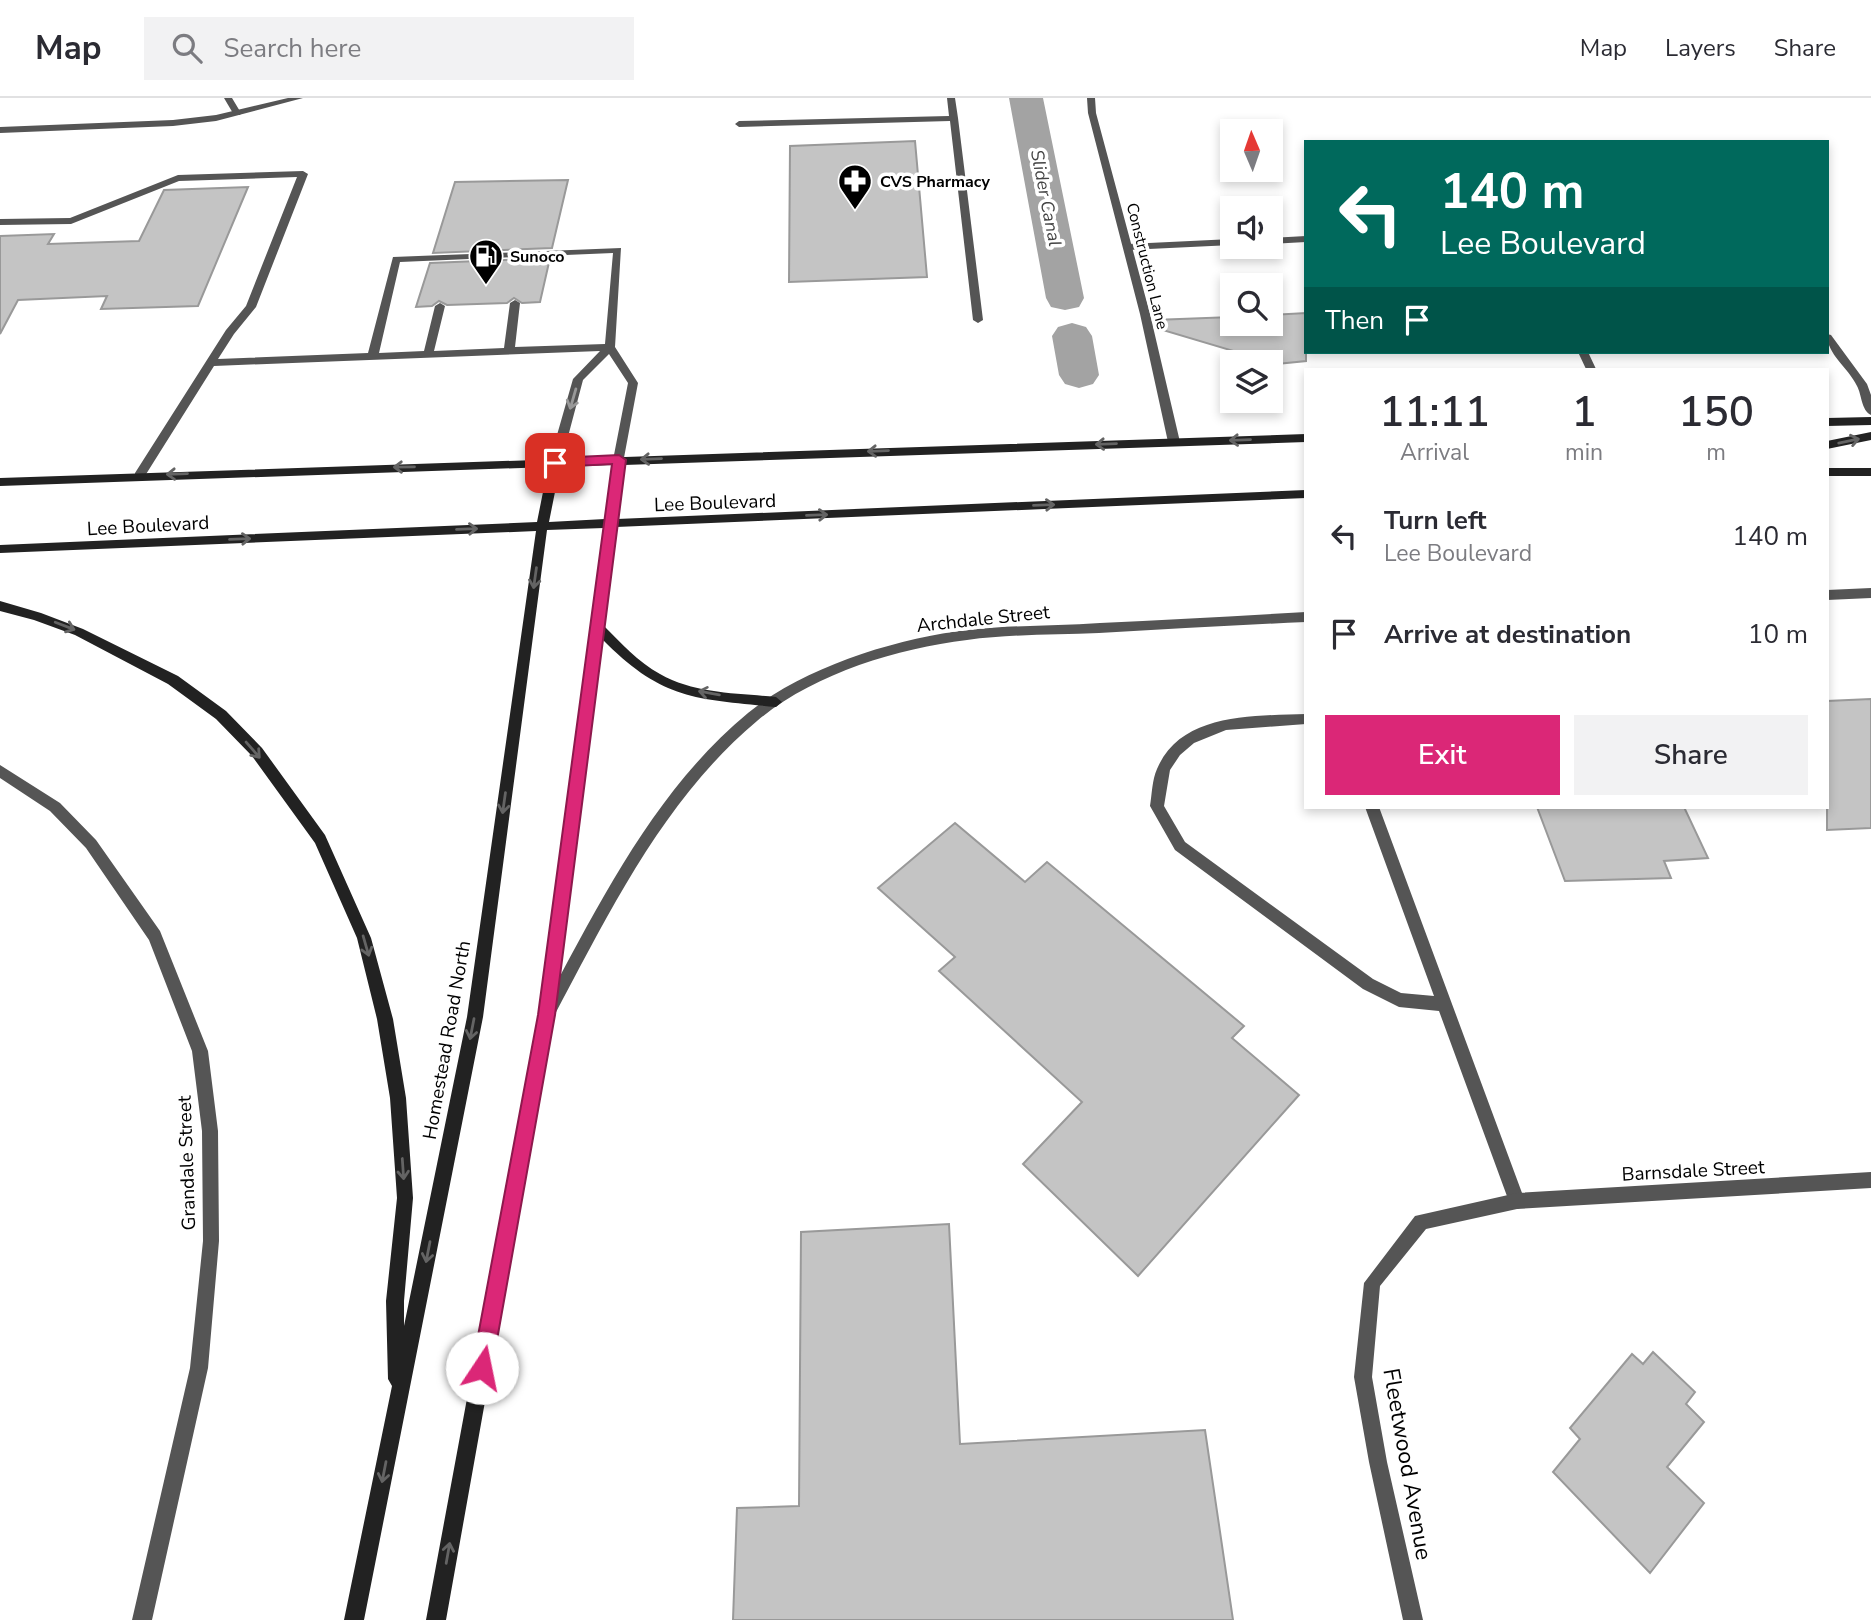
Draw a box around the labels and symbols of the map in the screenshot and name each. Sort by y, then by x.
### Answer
north arrow [1220,119,1283,182]
water label: Slider Canal [1025,148,1067,248]
pharmacy icon: CVS Pharmacy [836,162,874,211]
place label: CVS Pharmacy [880,171,990,193]
street label: Construction Lane [1121,201,1173,332]
fuel station icon: Sunoco [467,237,505,286]
place label: Sunoco [510,246,565,268]
one-way arrow [565,388,578,410]
pin [525,433,585,493]
one-way arrow [1228,433,1251,446]
one-way arrow [1837,433,1860,447]
one-way arrow [1094,437,1117,450]
one-way arrow [867,445,890,458]
one-way arrow [640,452,663,465]
one-way arrow [393,460,416,474]
one-way arrow [166,468,189,481]
street label: Lee Boulevard [653,488,777,518]
one-way arrow [1032,499,1055,512]
one-way arrow [805,508,827,521]
street label: Lee Boulevard [86,510,210,542]
one-way arrow [455,523,478,536]
one-way arrow [228,532,251,545]
one-way arrow [528,566,541,589]
street label: Archdale Street [915,599,1051,639]
one-way arrow [54,621,75,634]
one-way arrow [698,686,721,700]
one-way arrow [245,740,261,758]
one-way arrow [497,791,510,814]
one-way arrow [360,934,373,956]
street label: Homestead Road North [417,939,477,1142]
one-way arrow [465,1017,479,1040]
street label: Grandale Street [172,1095,202,1231]
street label: Barnsdale Street [1621,1154,1766,1188]
one-way arrow [397,1158,410,1180]
one-way arrow [421,1240,434,1263]
position arrow [445,1331,519,1405]
street label: Fleetwood Avenue [1375,1366,1440,1562]
one-way arrow [377,1460,390,1483]
one-way arrow [442,1542,455,1565]

